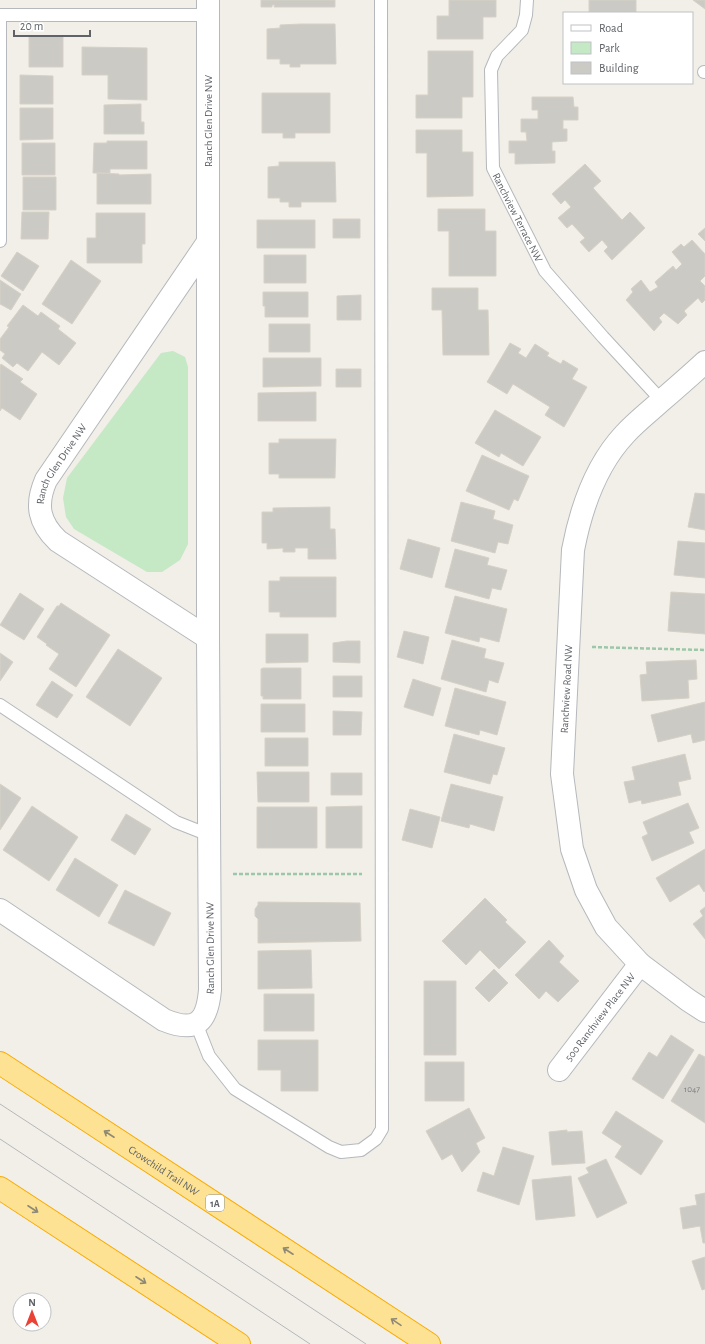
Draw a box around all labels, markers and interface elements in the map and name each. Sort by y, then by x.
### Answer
scale bar [14,12,90,38]
legend [563,12,693,84]
text: 20 m [20,20,43,32]
text: Road [599,22,623,34]
text: Park [599,42,620,54]
text: Building [599,62,639,74]
street label: Ranch Glen Drive NW [203,75,214,167]
street label: Ranchview Terrace NW [490,171,544,264]
street label: Ranch Glen Drive NW [35,422,89,505]
street label: Ranchview Road NW [559,644,574,734]
street label: Ranch Glen Drive NW [204,902,216,995]
street label: 500 Ranchview Place NW [563,971,637,1063]
house number: 1047 [684,1085,700,1094]
one-way arrow [103,1130,114,1138]
street label: Crowchild Trail NW [126,1144,201,1198]
road number: 1A [206,1195,224,1211]
one-way arrow [27,1205,38,1213]
one-way arrow [283,1247,294,1255]
one-way arrow [136,1276,147,1284]
north arrow [12,1292,52,1332]
text: N [28,1297,36,1308]
one-way arrow [391,1318,402,1326]

